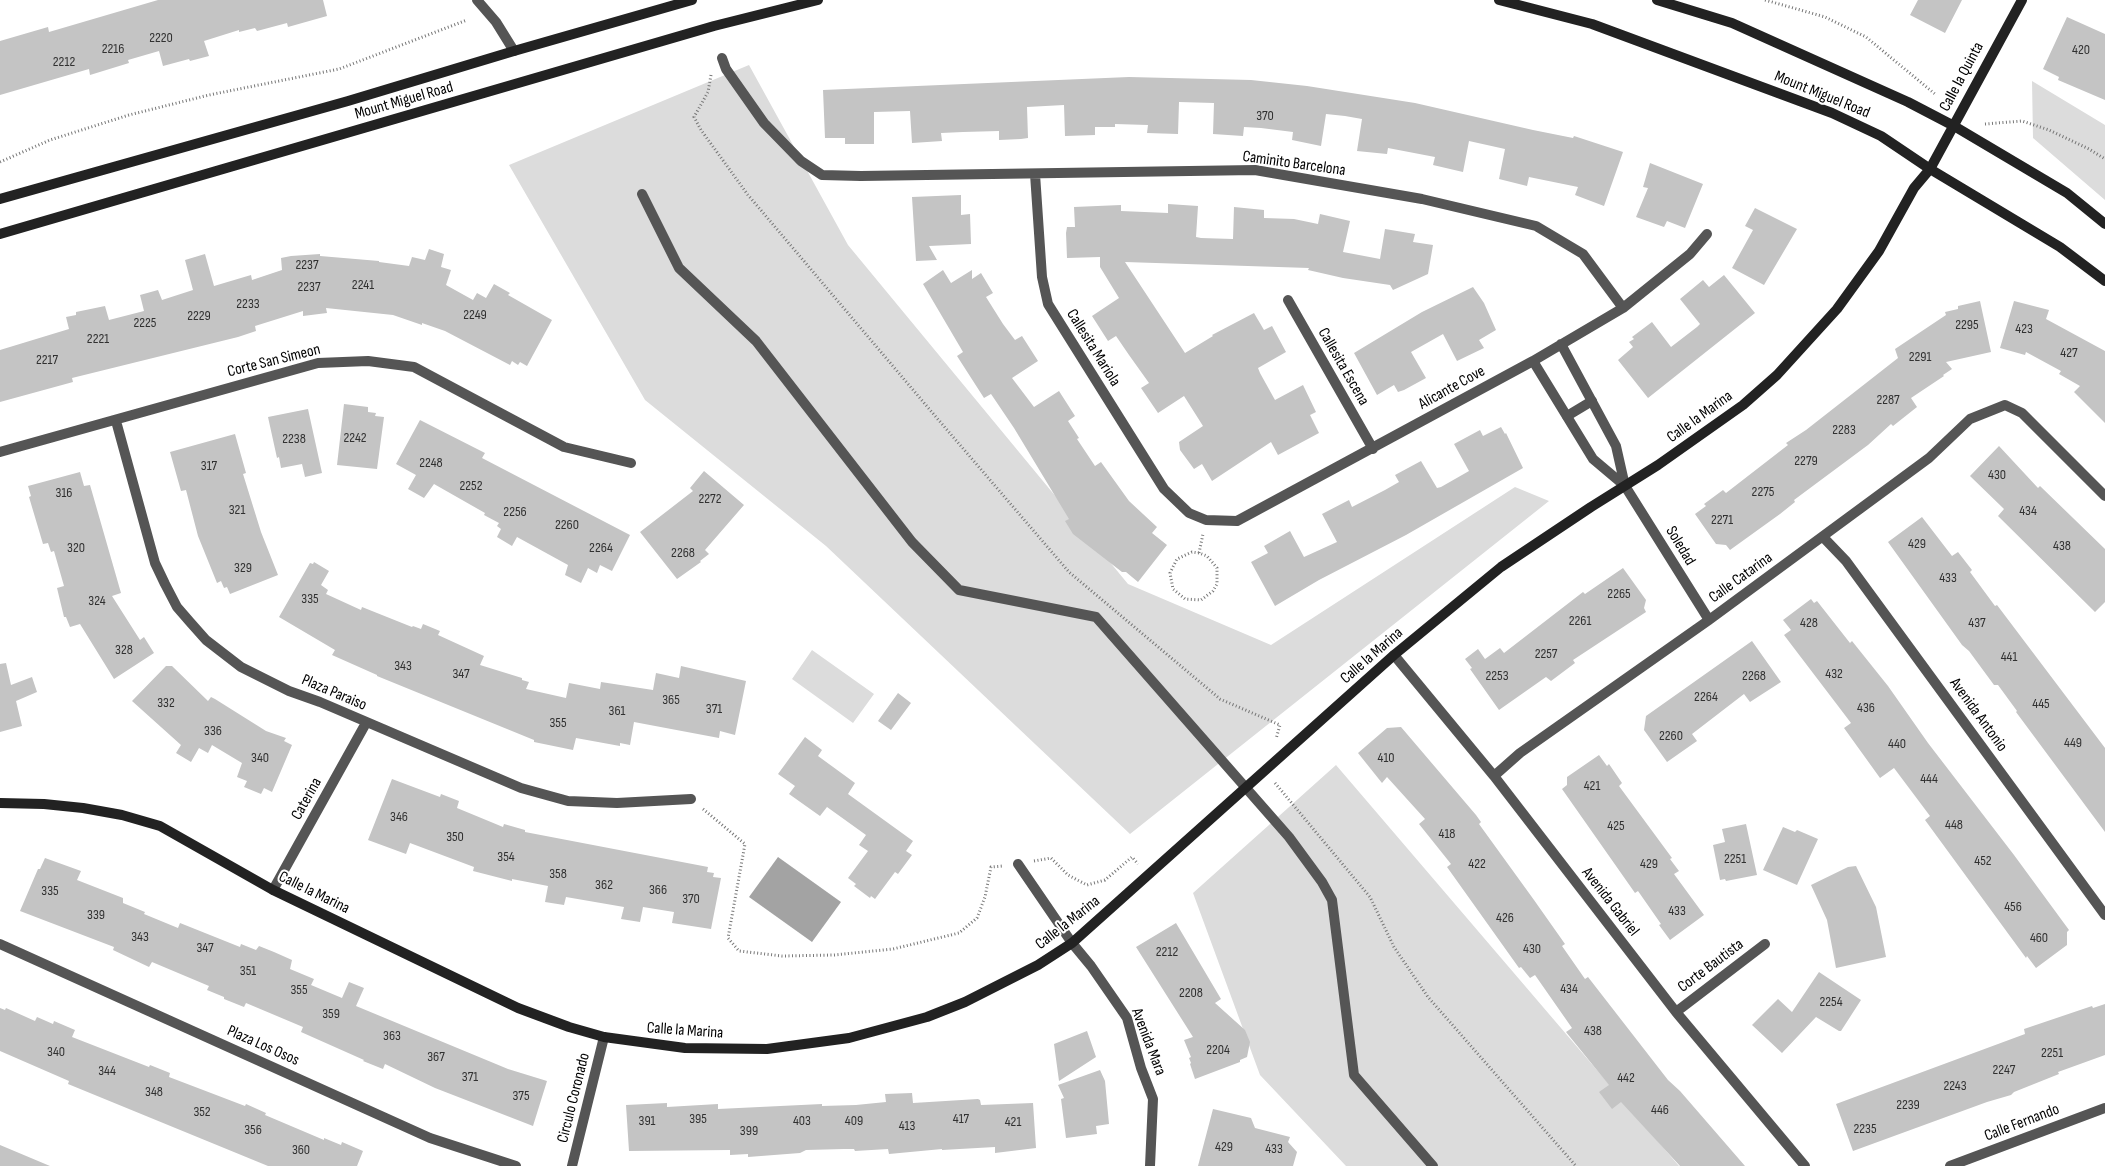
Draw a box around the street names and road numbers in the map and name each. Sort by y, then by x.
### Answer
street label: Calle la Quinta [1936,39,1988,115]
street label: Mount Miguel Road [1771,67,1873,123]
street label: Mount Miguel Road [353,78,455,124]
street label: Caminito Barcelona [1241,147,1347,181]
street label: Callesita Mariola [1062,306,1124,390]
street label: Callesita Escena [1313,325,1373,409]
street label: Corte San Simeon [225,340,323,382]
street label: Alicante Cove [1415,362,1489,414]
street label: Calle la Marina [1663,387,1737,447]
street label: Soledad [1661,523,1699,569]
street label: Calle Catarina [1706,549,1776,607]
street label: Calle la Marina [1337,624,1407,688]
street label: Plaza Paraiso [299,671,369,715]
street label: Avenida Antonio [1945,674,2011,756]
street label: Caterina [288,774,326,824]
street label: Avenida Gabriel [1577,864,1643,940]
street label: Calle la Marina [275,868,353,918]
street label: Calle la Marina [1032,892,1104,954]
street label: Corte Bautista [1674,935,1748,997]
street label: Avenida Mara [1126,1006,1170,1078]
street label: Calle la Marina [646,1019,724,1043]
street label: Plaza Los Osos [224,1022,302,1070]
street label: Circulo Coronado [554,1051,594,1145]
street label: Calle Fernando [1982,1100,2062,1146]

